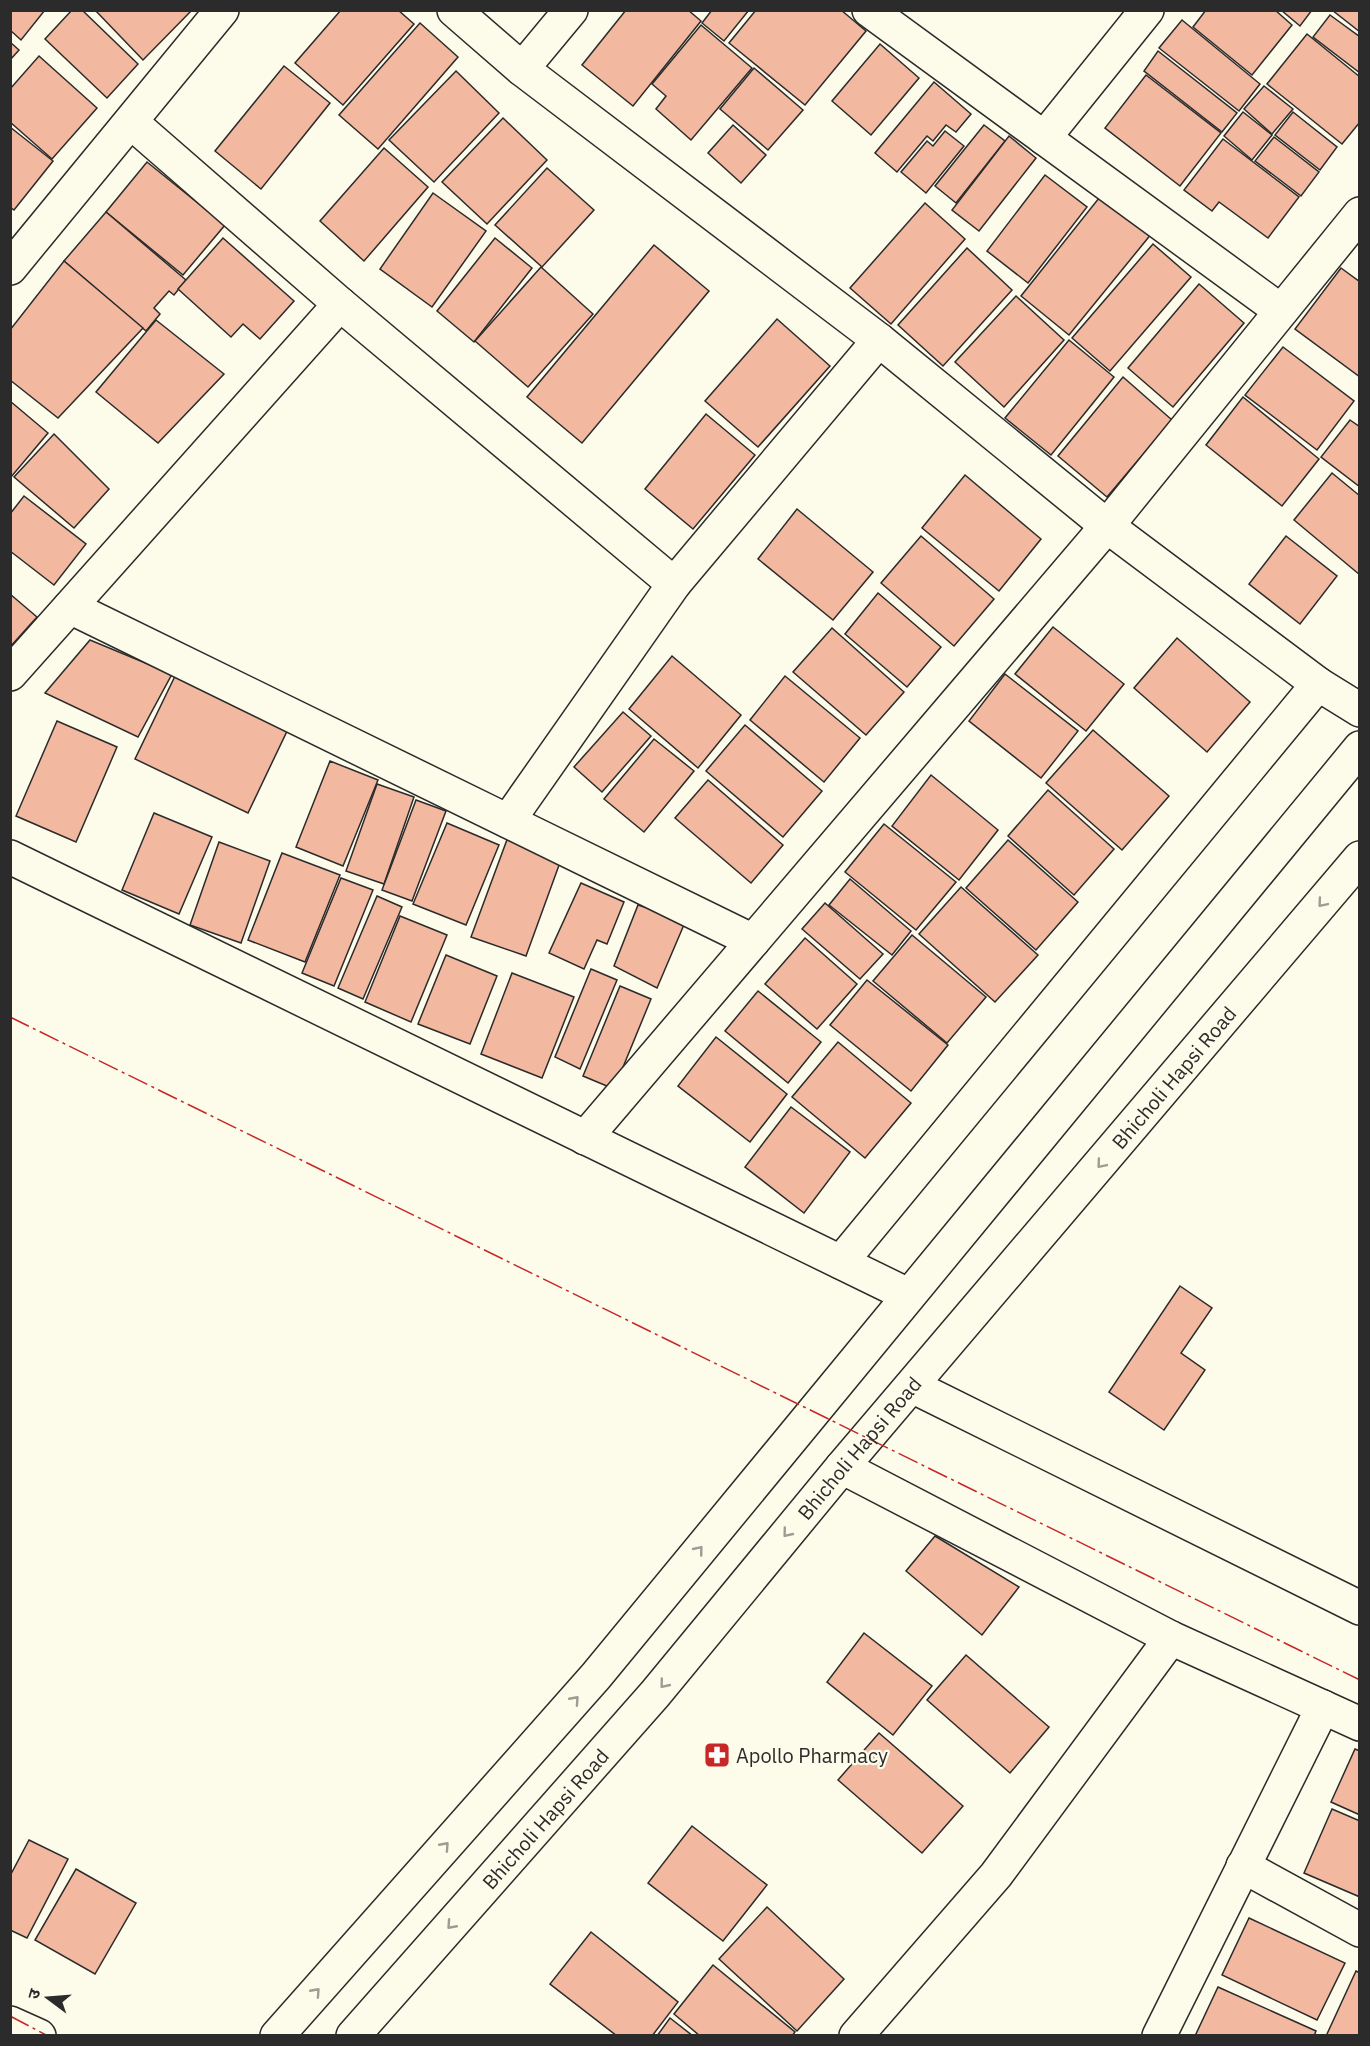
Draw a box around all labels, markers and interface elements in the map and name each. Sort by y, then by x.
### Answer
one-way arrow [1318,896,1329,907]
street label: Bhicholi Hapsi Road [1105,1000,1242,1154]
one-way arrow [1097,1157,1108,1168]
street label: Bhicholi Hapsi Road [791,1370,927,1525]
one-way arrow [784,1526,795,1537]
one-way arrow [692,1546,703,1557]
one-way arrow [660,1677,671,1688]
one-way arrow [568,1696,579,1707]
pharmacy icon: Apollo Pharmacy [702,1740,732,1770]
place label: Apollo Pharmacy [736,1742,888,1769]
street label: Bhicholi Hapsi Road [476,1743,614,1895]
one-way arrow [438,1842,449,1853]
one-way arrow [447,1918,458,1928]
north arrow [18,1968,78,2028]
text: उ [23,1986,45,2001]
one-way arrow [309,1988,320,1999]

